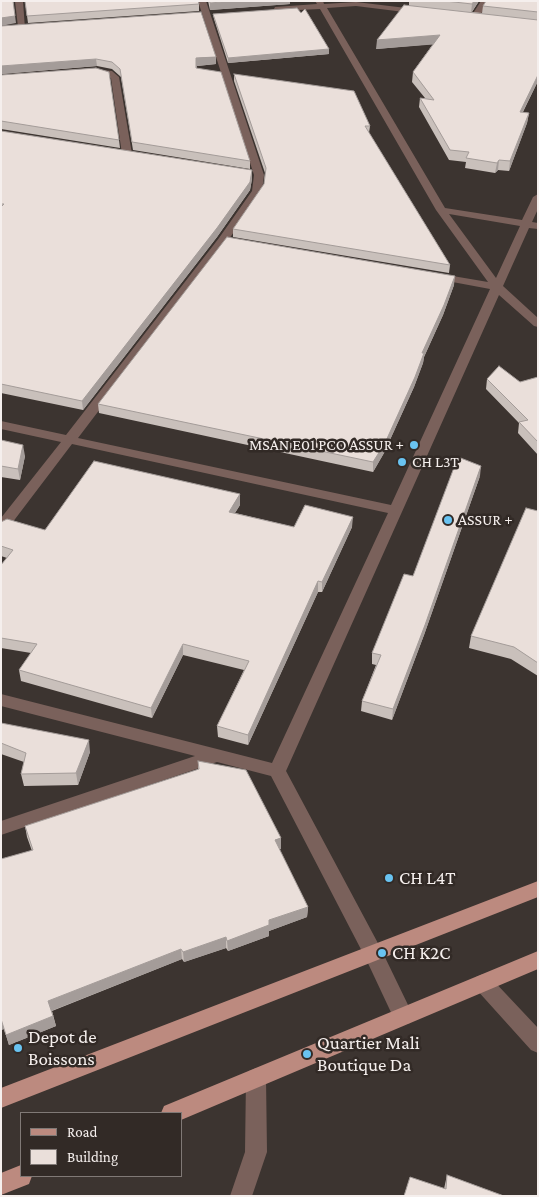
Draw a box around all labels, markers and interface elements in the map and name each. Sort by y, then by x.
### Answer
place label: MSAN E01 PCO ASSUR + [249,435,404,455]
marker: MSAN E01 PCO ASSUR + [408,439,420,451]
place label: CH L3T [412,452,459,472]
marker: CH L3T [396,456,408,468]
place label: ASSUR + [458,510,513,530]
marker: ASSUR + [442,514,454,526]
place label: CH L4T [399,867,456,889]
marker: CH L4T [383,872,395,884]
place label: CH K2C [392,942,450,964]
marker: CH K2C [376,947,388,959]
place label: Depot de Boissons [28,1026,97,1070]
place label: Quartier Mali Boutique Da [317,1032,420,1076]
marker: Depot de Boissons [12,1042,24,1054]
marker: Quartier Mali Boutique Da [301,1048,313,1060]
legend [20,1112,182,1177]
text: Road [67,1124,97,1140]
text: Building [67,1149,118,1165]

